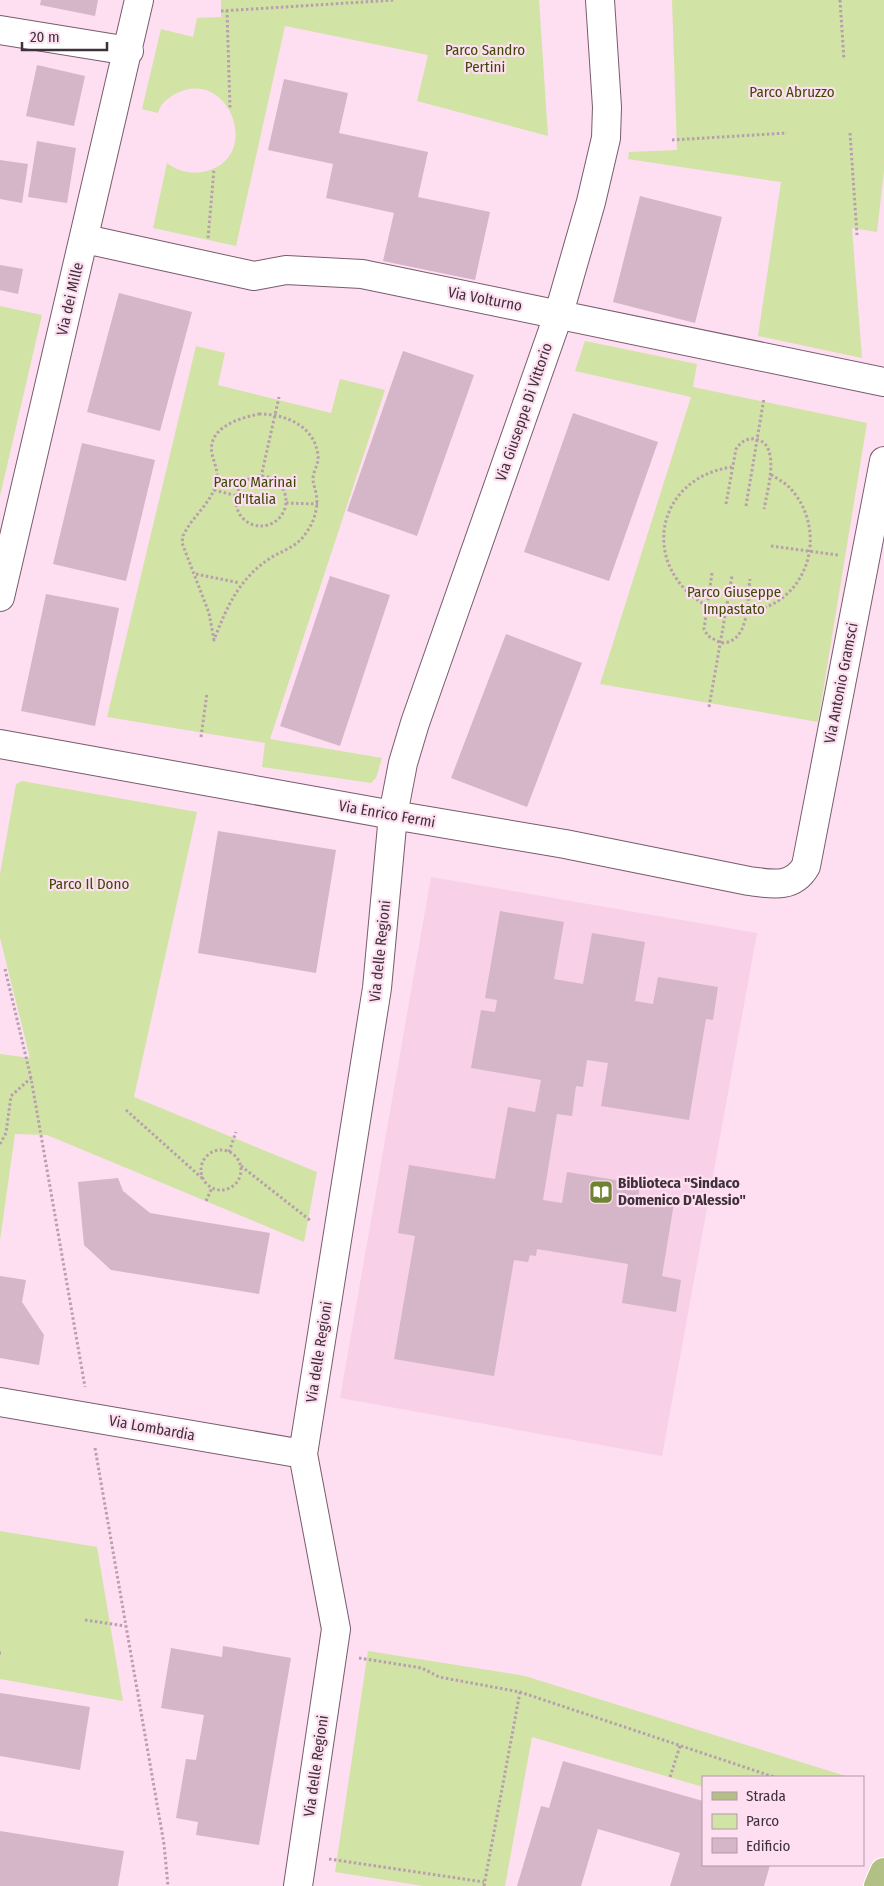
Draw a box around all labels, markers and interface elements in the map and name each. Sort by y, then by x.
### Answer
scale bar [22,20,108,52]
text: 20 m [30,28,60,46]
park label: Parco Sandro Pertini [445,41,525,76]
park label: Parco Abruzzo [749,83,835,101]
street label: Via dei Mille [53,261,87,337]
street label: Via Volturno [446,283,524,315]
street label: Via Giuseppe Di Vittorio [492,340,556,484]
park label: Parco Marinai d'Italia [214,473,296,508]
park label: Parco Giuseppe Impastato [687,583,781,618]
street label: Via Antonio Gramsci [820,621,862,745]
street label: Via Enrico Fermi [337,797,437,831]
park label: Parco Il Dono [49,875,129,893]
street label: Via delle Regioni [366,899,394,1003]
place label: Biblioteca "Sindaco Domenico D'Alessio" [618,1174,746,1209]
library icon: Biblioteca "Sindaco Domenico D'Alessio" [588,1179,614,1205]
street label: Via delle Regioni [302,1300,336,1404]
street label: Via Lombardia [107,1412,197,1444]
street label: Via delle Regioni [300,1714,332,1818]
legend [702,1776,864,1866]
text: Strada [746,1787,786,1805]
text: Parco [746,1812,779,1830]
text: Edificio [746,1837,791,1855]

